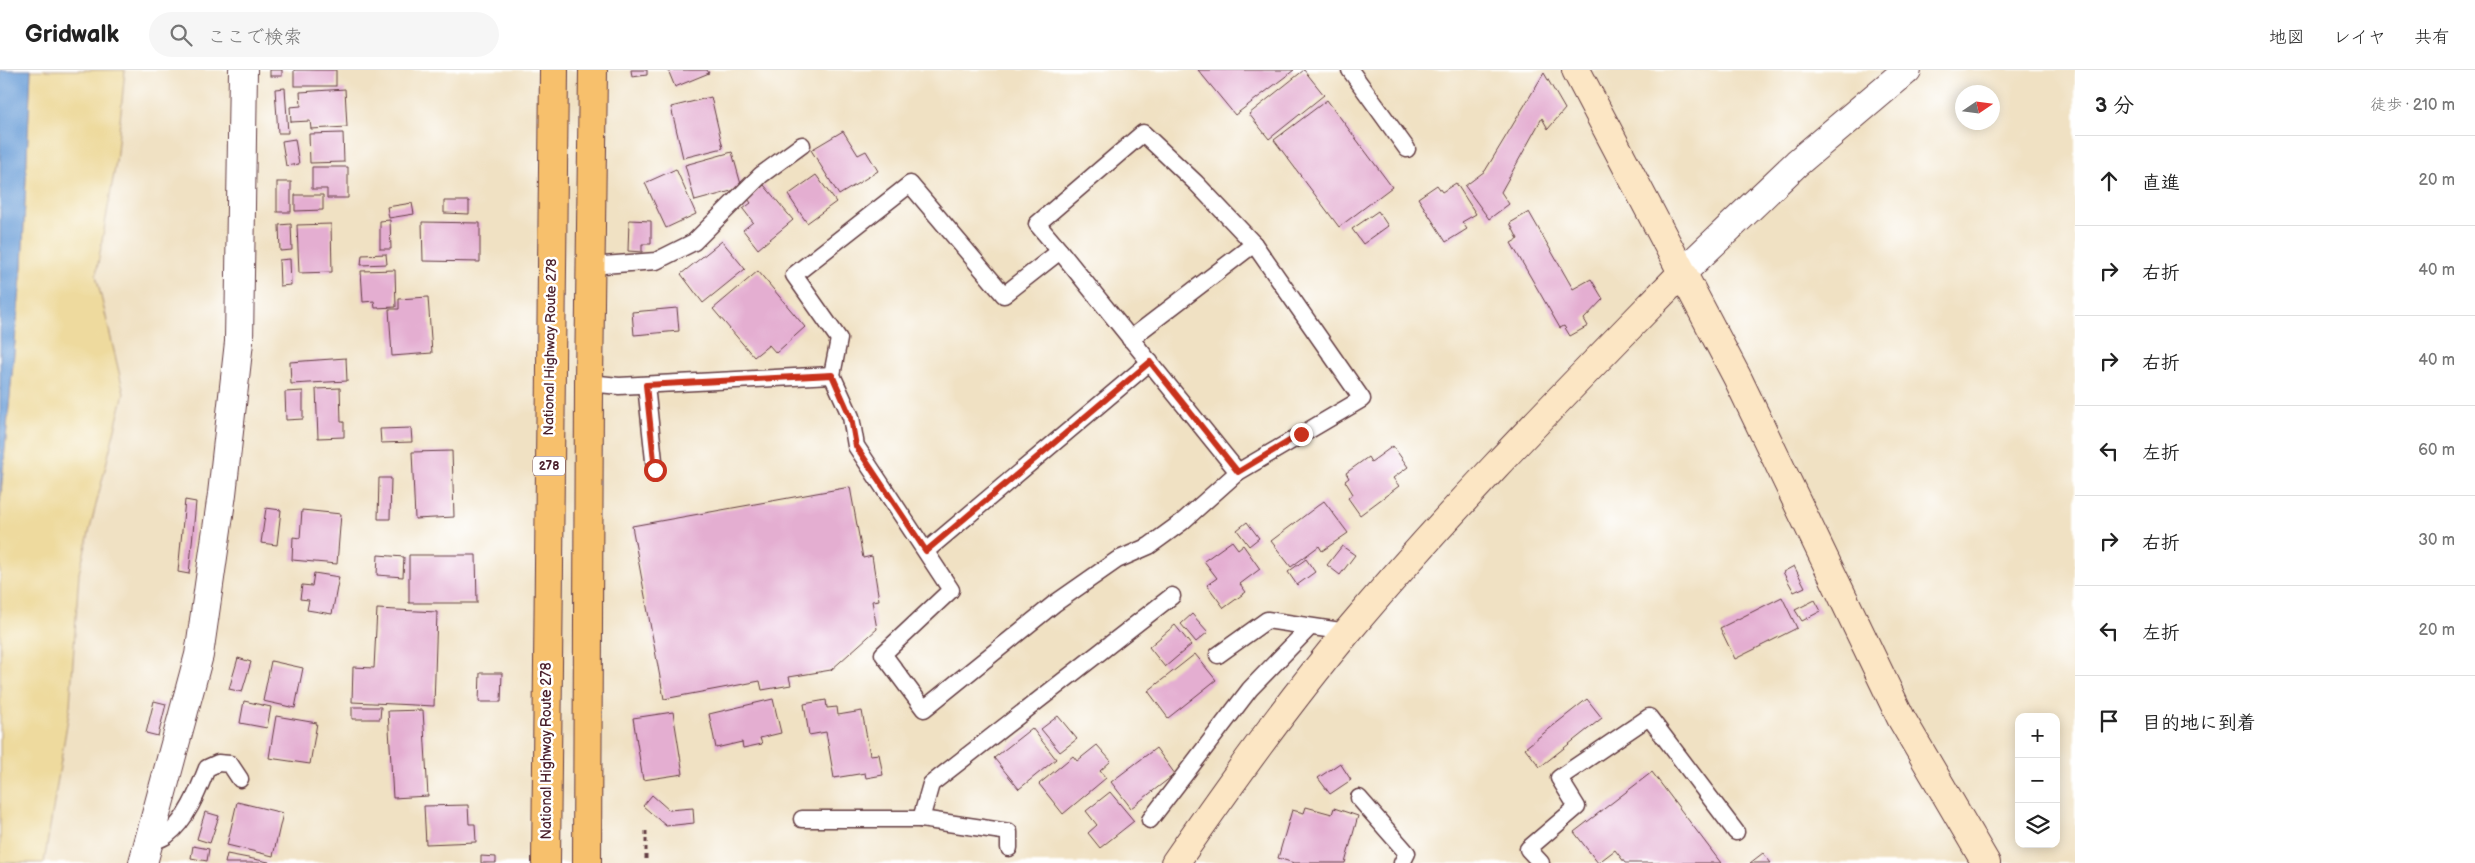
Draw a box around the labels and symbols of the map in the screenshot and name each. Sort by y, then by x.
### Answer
north arrow [1955,85,2000,130]
street label: National Highway Route 278 [540,258,560,436]
route end [1290,423,1313,446]
road number: 278 [533,456,565,476]
route start [644,459,667,482]
street label: National Highway Route 278 [538,662,555,840]

